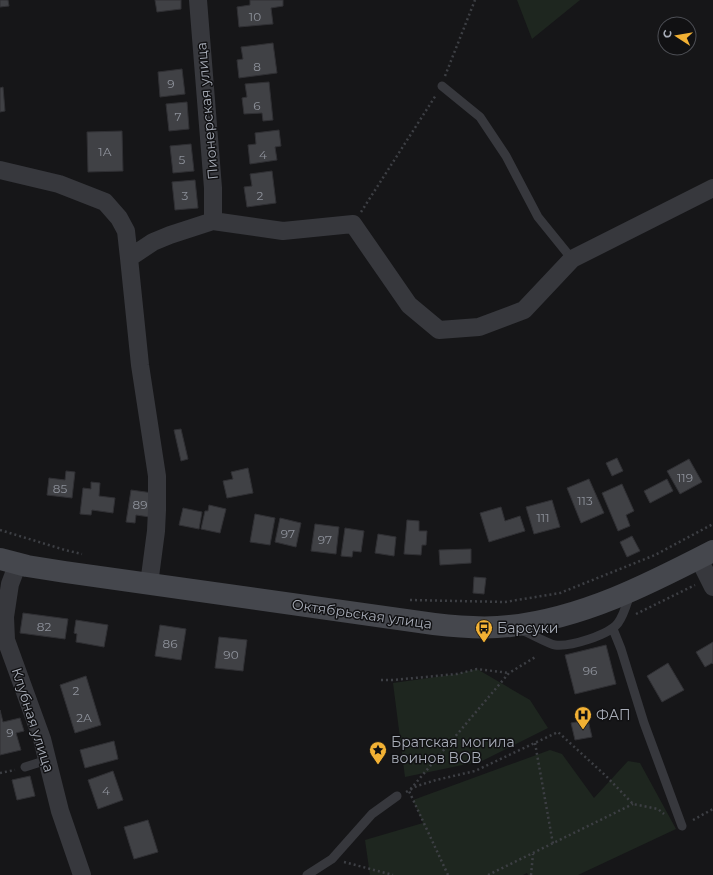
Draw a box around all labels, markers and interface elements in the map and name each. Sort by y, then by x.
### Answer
house number: 10 [249,9,261,24]
north arrow [657,16,697,56]
text: С [660,29,675,39]
street label: Пионерская улица [192,42,222,180]
house number: 8 [253,59,261,74]
house number: 9 [167,76,175,91]
house number: 6 [253,98,261,113]
house number: 7 [174,109,182,124]
house number: 1А [98,144,112,159]
house number: 4 [259,147,267,162]
house number: 5 [179,152,186,167]
house number: 3 [182,188,189,203]
house number: 2 [257,188,264,203]
house number: 119 [677,470,693,485]
house number: 85 [53,481,67,496]
house number: 113 [577,493,593,508]
house number: 89 [133,497,147,512]
house number: 111 [537,510,550,525]
house number: 97 [281,526,295,541]
house number: 97 [318,532,332,547]
street label: Октябрьская улица [291,595,433,633]
bus stop icon: Барсуки [474,618,494,643]
house number: 82 [37,619,51,634]
place label: Барсуки [497,619,558,637]
house number: 86 [163,636,177,651]
house number: 90 [223,647,239,662]
house number: 96 [583,663,597,678]
street label: Клубная улица [8,665,58,775]
house number: 2 [73,683,80,698]
hospital icon: ФАП [573,705,593,730]
place label: ФАП [596,706,631,724]
house number: 2А [76,710,92,725]
house number: 9 [6,725,14,740]
place label: Братская могила воинов ВОВ [391,733,515,767]
place icon: Братская могила воинов ВОВ [368,740,388,765]
house number: 4 [102,783,110,798]

